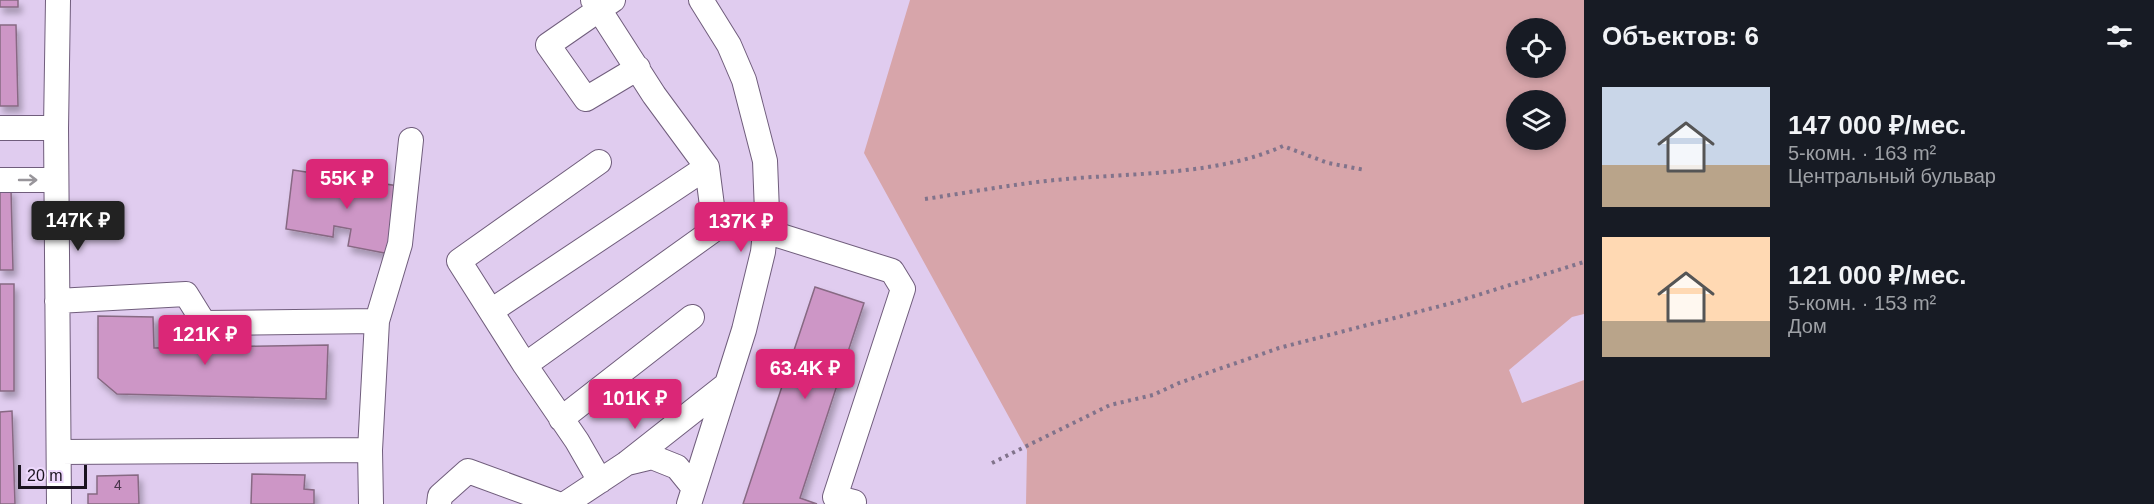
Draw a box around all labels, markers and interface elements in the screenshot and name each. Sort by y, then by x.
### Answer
map controls [1506,18,1566,150]
button: locate [1506,18,1566,78]
icon: filters [2103,20,2136,53]
text: Объектов: 6 [1602,21,1759,51]
button: layers [1506,90,1566,150]
text: 147 000 ₽/мес. [1788,110,1967,140]
icon: home [1650,111,1722,183]
text: 5-комн. · 163 m² [1788,142,1936,164]
pin: 55K ₽ [305,159,389,210]
text: Центральный бульвар [1788,165,1996,187]
text: 55K ₽ [320,167,374,189]
one-way arrow [18,174,38,186]
pin: 147K ₽ [29,201,127,252]
pin: 137K ₽ [692,202,790,253]
text: 147K ₽ [45,209,111,231]
text: 137K ₽ [708,210,774,232]
text: 121 000 ₽/мес. [1788,260,1967,290]
icon: home [1650,261,1722,333]
text: 5-комн. · 153 m² [1788,292,1936,314]
pin: 121K ₽ [156,315,254,366]
text: Дом [1788,315,1827,337]
text: 121K ₽ [172,323,238,345]
pin: 63.4K ₽ [750,349,860,400]
text: 63.4K ₽ [770,357,840,379]
pin: 101K ₽ [586,379,684,430]
text: 101K ₽ [602,387,668,409]
scale bar [18,462,87,490]
text: 20 m [27,467,63,484]
house number: 4 [114,477,122,493]

